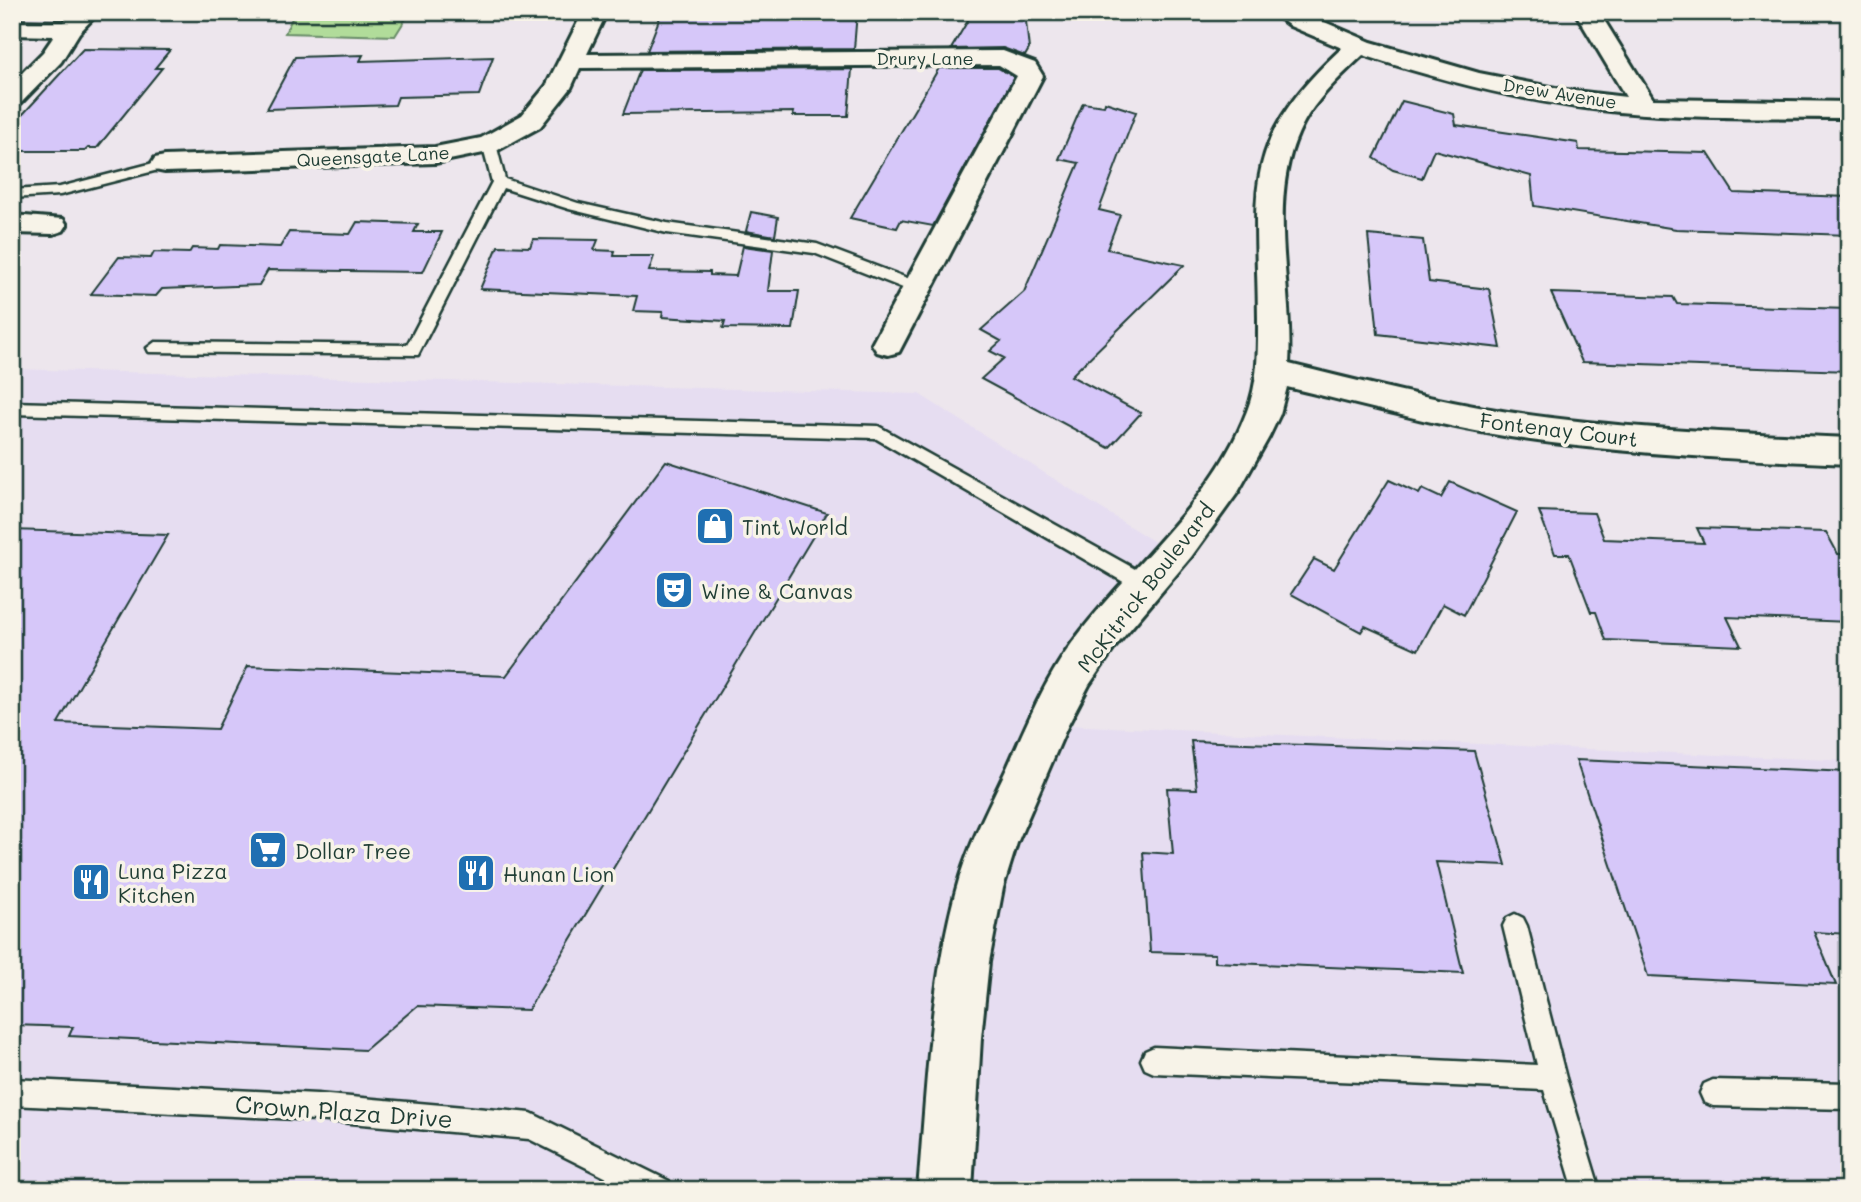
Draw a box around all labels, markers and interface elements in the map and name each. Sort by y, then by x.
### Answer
street label: Drury Lane [876,46,974,70]
street label: Drew Avenue [1502,72,1618,114]
street label: Queensgate Lane [296,140,450,172]
street label: Fontenay Court [1478,406,1640,452]
street label: McKitrick Boulevard [1070,497,1220,677]
shop icon: Tint World [694,505,736,547]
place label: Tint World [742,513,848,540]
theatre icon: Wine & Canvas [653,569,695,611]
place label: Wine & Canvas [701,577,853,604]
supermarket icon: Dollar Tree [247,829,289,871]
place label: Dollar Tree [295,837,411,864]
restaurant icon: Hunan Lion [455,852,497,894]
place label: Luna Pizza Kitchen [118,857,228,908]
place label: Hunan Lion [503,860,614,887]
restaurant icon: Luna Pizza Kitchen [70,861,112,903]
street label: Crown Plaza Drive [234,1088,454,1134]

